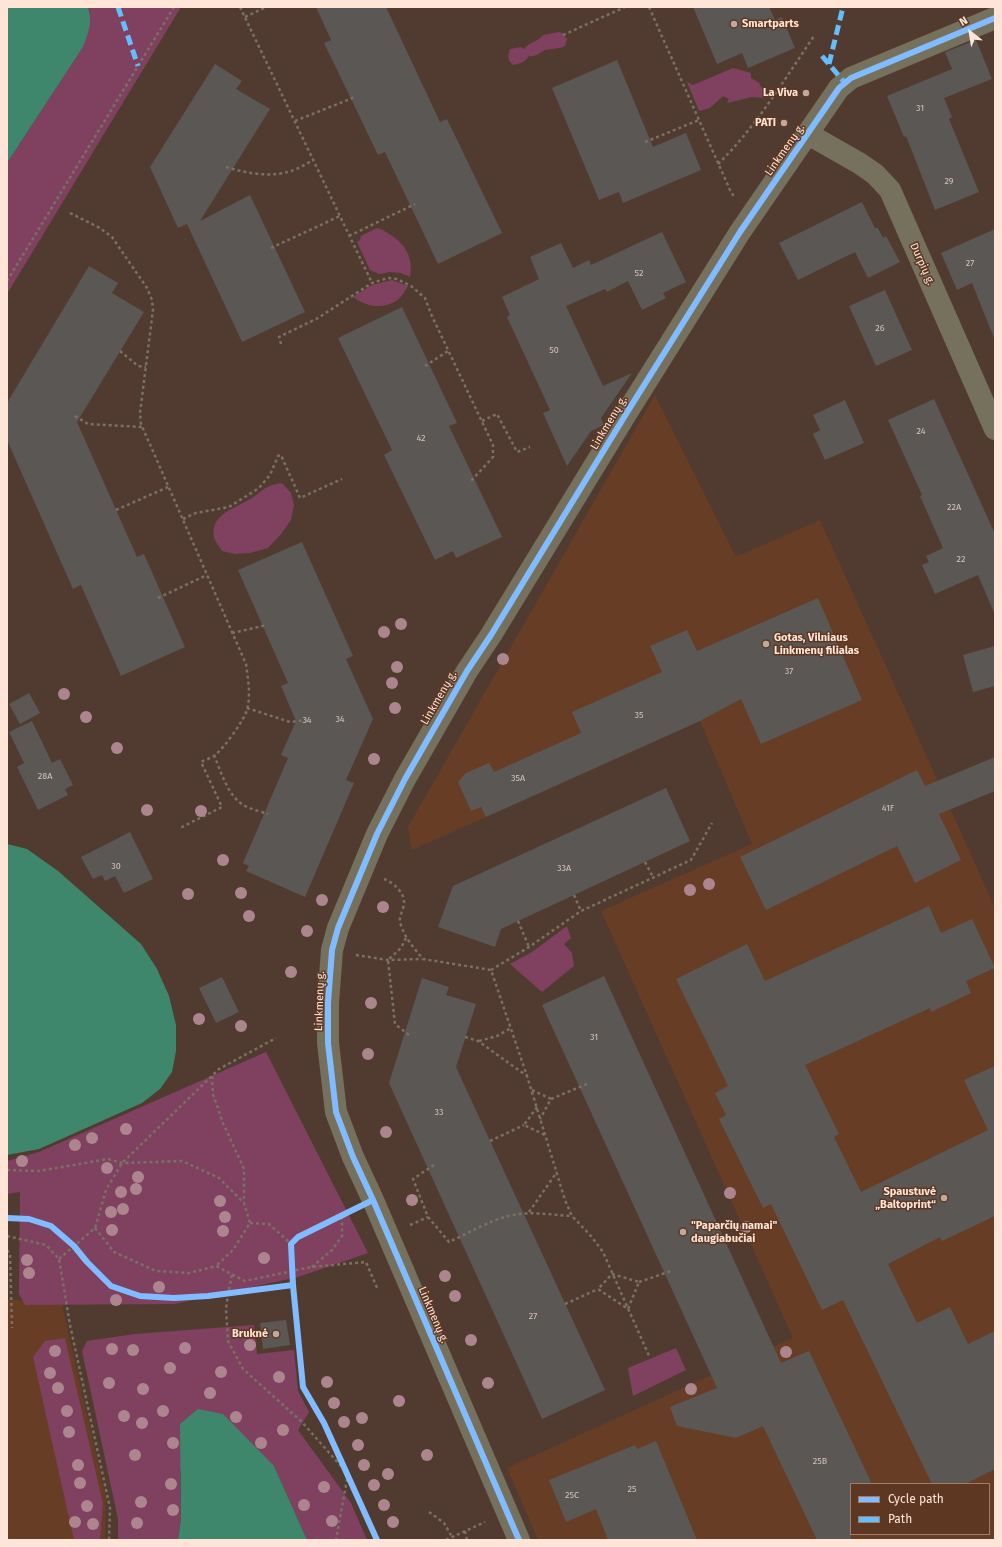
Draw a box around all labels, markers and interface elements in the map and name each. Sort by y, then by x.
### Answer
north arrow [950,12,990,52]
text: N [957,14,970,29]
place label: Smartparts [742,17,799,31]
marker: Smartparts [729,19,739,29]
place label: La Viva [763,86,798,100]
marker: La Viva [801,88,811,98]
house number: 31 [916,103,924,113]
place label: PATI [755,116,776,130]
marker: PATI [779,118,789,128]
street label: Linkmenų g. [762,122,808,178]
house number: 29 [944,176,954,186]
street label: Durpių g. [907,241,937,287]
house number: 27 [966,258,974,268]
house number: 52 [635,268,643,278]
house number: 26 [875,323,885,333]
house number: 50 [549,345,559,355]
street label: Linkmenų g. [588,394,630,452]
house number: 24 [917,426,925,436]
house number: 42 [416,433,426,443]
house number: 22A [947,502,961,512]
house number: 22 [957,554,965,564]
place label: Gotas, Vilniaus Linkmenų filialas [774,631,859,657]
marker: Gotas, Vilniaus Linkmenų filialas [761,639,771,649]
house number: 37 [785,666,793,676]
street label: Linkmenų g. [418,669,460,727]
house number: 35 [635,710,643,720]
house number: 34 [335,714,345,724]
house number: 34 [302,715,312,725]
house number: 28A [38,771,52,781]
house number: 35A [511,773,525,783]
house number: 41F [882,803,894,813]
house number: 30 [111,861,121,871]
house number: 33A [557,863,571,873]
street label: Linkmenų g. [312,971,328,1031]
house number: 31 [590,1032,598,1042]
house number: 33 [435,1107,443,1117]
place label: Spaustuvė „Baltoprint“ [875,1185,936,1211]
marker: Spaustuvė „Baltoprint“ [939,1193,949,1203]
place label: "Paparčių namai" daugiabučiai [691,1219,777,1245]
marker: "Paparčių namai" daugiabučiai [678,1227,688,1237]
street label: Linkmenų g. [415,1285,451,1345]
house number: 27 [529,1311,537,1321]
place label: Bruknė [232,1327,268,1341]
marker: Bruknė [271,1329,281,1339]
house number: 25B [813,1456,827,1466]
legend [850,1483,990,1535]
house number: 25 [628,1484,636,1494]
house number: 25C [565,1490,579,1500]
text: Cycle path [888,1492,944,1506]
text: Path [888,1512,912,1526]

